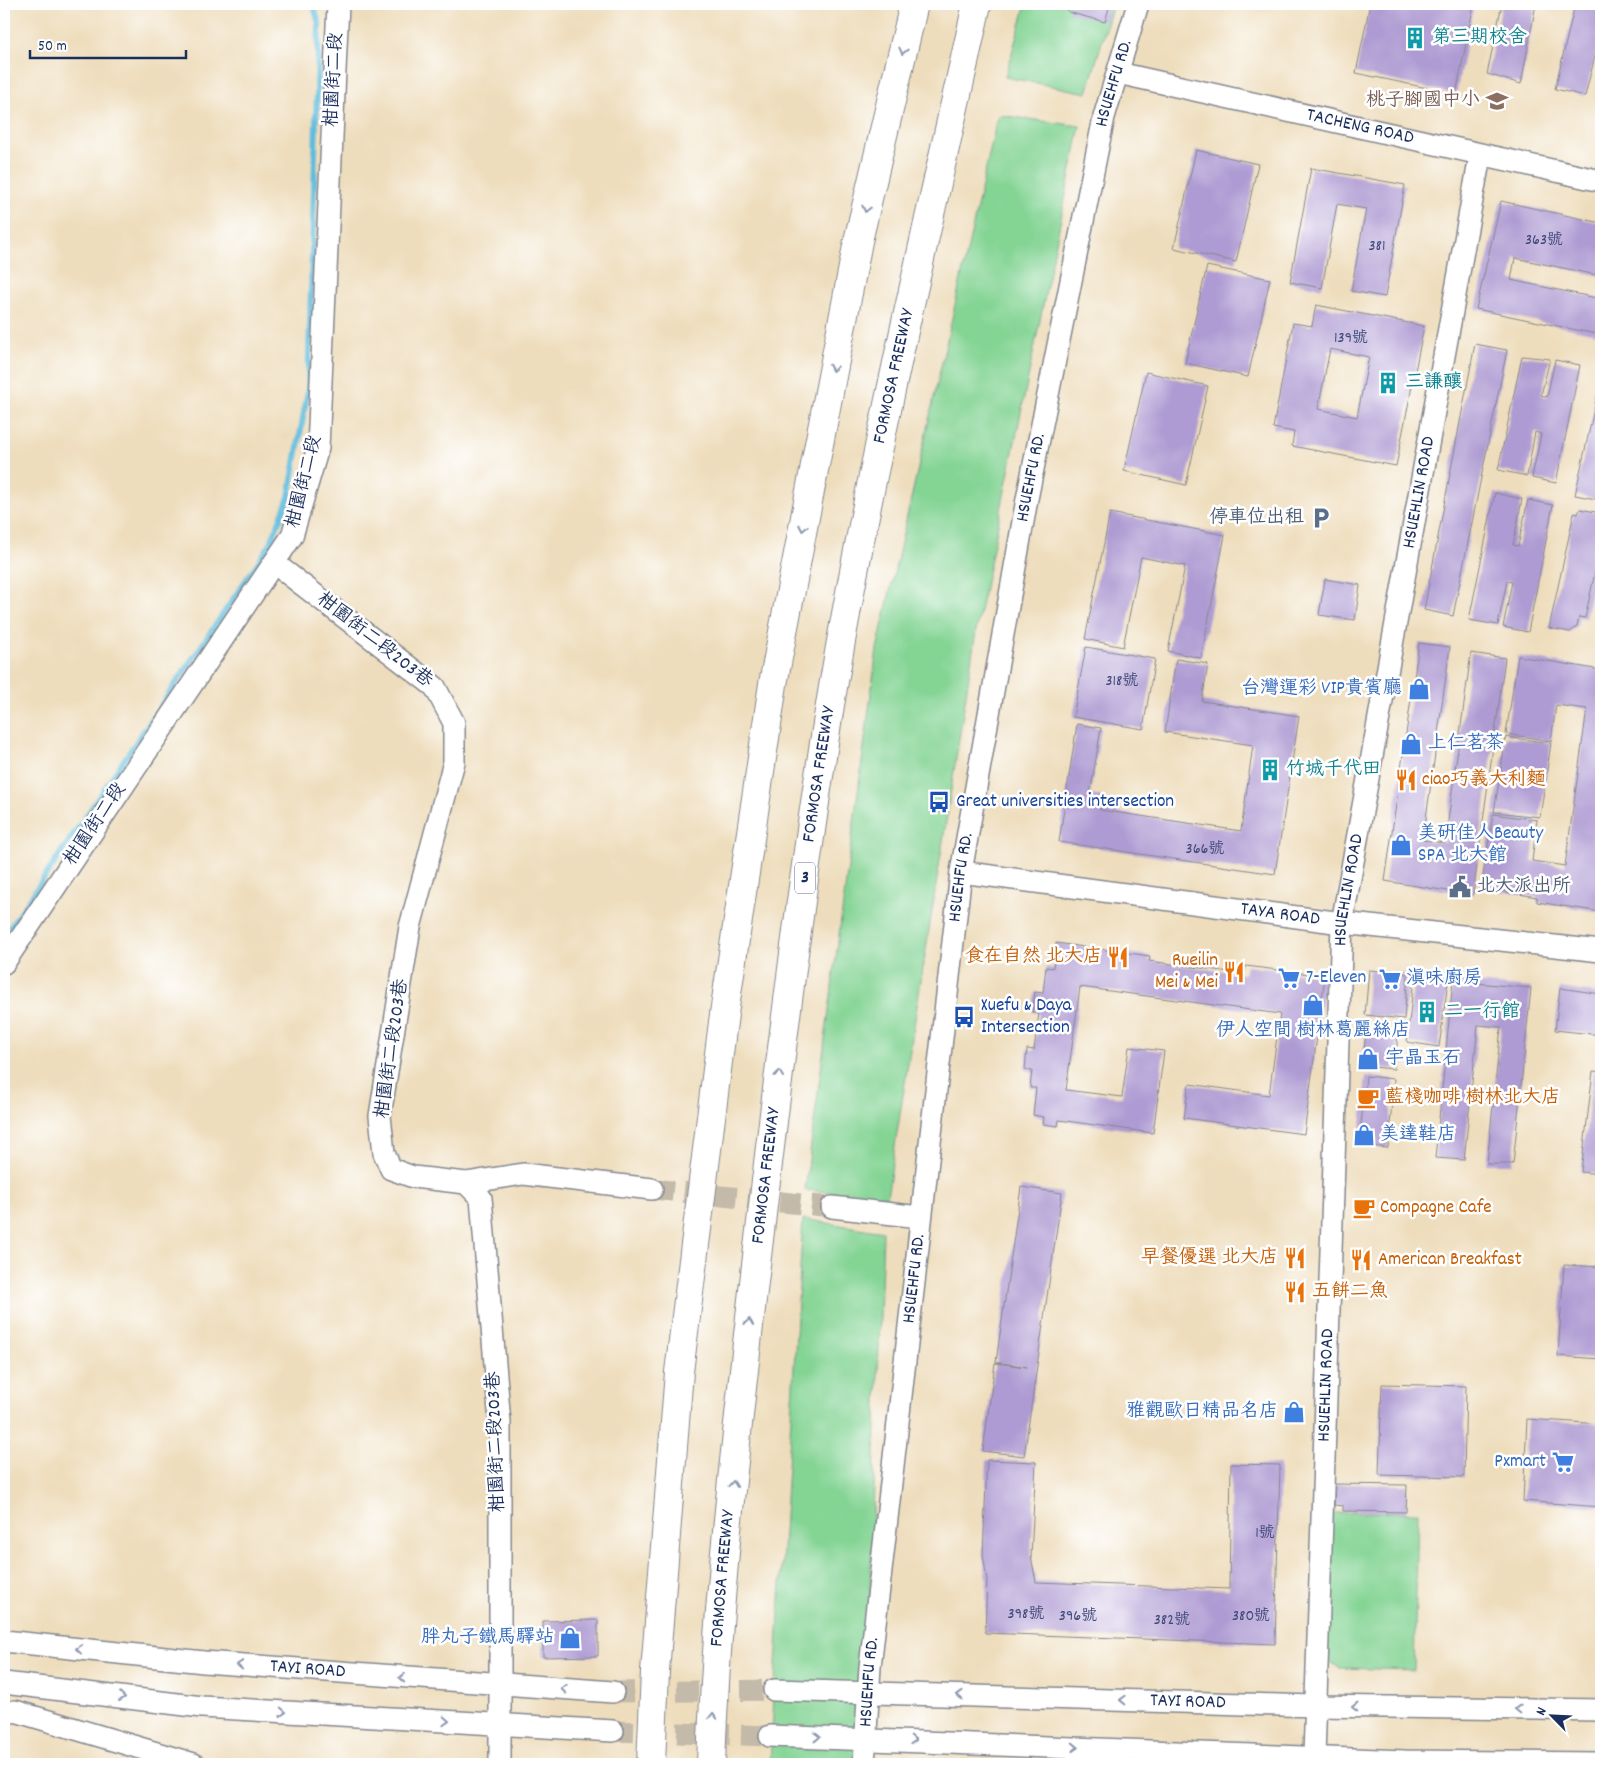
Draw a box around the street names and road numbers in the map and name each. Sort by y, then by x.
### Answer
street label: 柑園街二段 [319,32,351,128]
street label: HSUEHFU RD. [1089,36,1140,129]
street label: TACHENG ROAD [1304,102,1417,152]
street label: FORMOSA FREEWAY [867,305,922,446]
street label: HSUEHFU RD. [1010,431,1053,524]
street label: 柑園街二段 [280,433,330,531]
street label: HSUEHLIN ROAD [1396,434,1443,551]
street label: 柑園街二段203巷 [310,587,438,695]
street label: FORMOSA FREEWAY [796,703,843,844]
street label: 柑園街二段 [58,778,134,872]
street label: HSUEHFU RD. [942,831,981,924]
street label: HSUEHLIN ROAD [1328,832,1371,947]
road number: 3 [795,862,815,894]
street label: TAYA ROAD [1239,896,1322,933]
street label: 柑園街二段203巷 [370,977,416,1121]
street label: FORMOSA FREEWAY [745,1105,788,1245]
street label: HSUEHFU RD. [896,1233,933,1325]
street label: HSUEHLIN ROAD [1311,1328,1342,1442]
street label: 柑園街二段203巷 [481,1371,513,1513]
street label: FORMOSA FREEWAY [704,1508,743,1648]
street label: HSUEHFU RD. [853,1636,887,1728]
street label: TAYI ROAD [269,1653,346,1686]
street label: TAYI ROAD [1150,1688,1226,1717]

